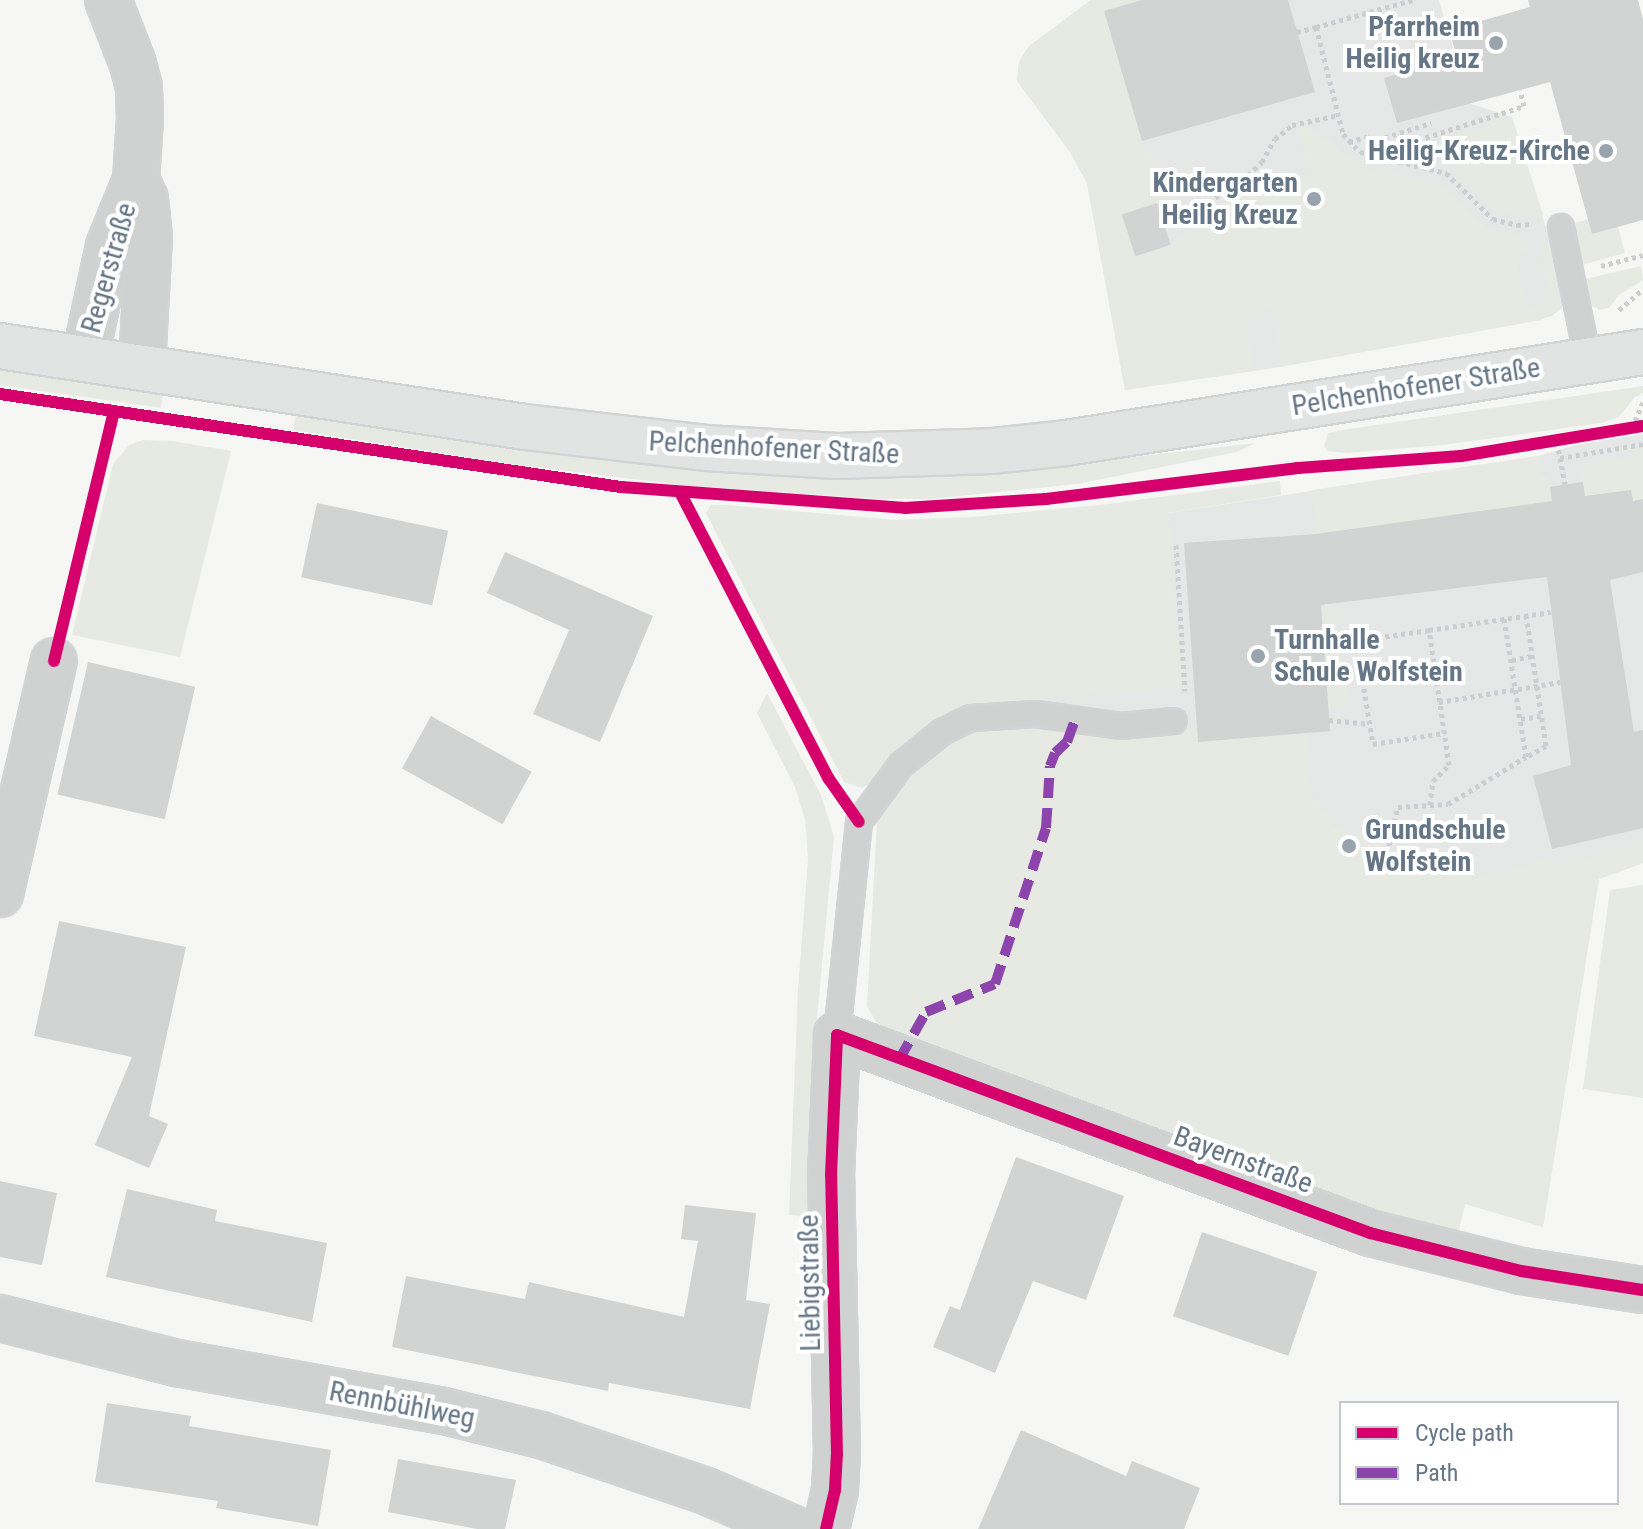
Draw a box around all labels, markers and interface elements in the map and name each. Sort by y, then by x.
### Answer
place label: Pfarrheim Heilig kreuz [1345,10,1480,76]
marker: Pfarrheim Heilig kreuz [1487,34,1505,52]
place label: Heilig-Kreuz-Kirche [1368,134,1590,168]
marker: Heilig-Kreuz-Kirche [1597,142,1615,160]
place label: Kindergarten Heilig Kreuz [1152,166,1298,232]
marker: Kindergarten Heilig Kreuz [1305,190,1323,208]
street label: Regerstraße [74,199,144,337]
street label: Pelchenhofener Straße [1289,351,1543,423]
street label: Pelchenhofener Straße [648,425,900,471]
place label: Turnhalle Schule Wolfstein [1274,623,1463,689]
marker: Turnhalle Schule Wolfstein [1249,647,1267,665]
place label: Grundschule Wolfstein [1365,813,1506,879]
marker: Grundschule Wolfstein [1340,837,1358,855]
street label: Bayernstraße [1169,1119,1317,1201]
street label: Liebigstraße [792,1214,828,1352]
street label: Rennbühlweg [326,1374,478,1436]
legend [1339,1401,1619,1505]
text: Cycle path [1415,1419,1514,1447]
text: Path [1415,1459,1458,1487]

